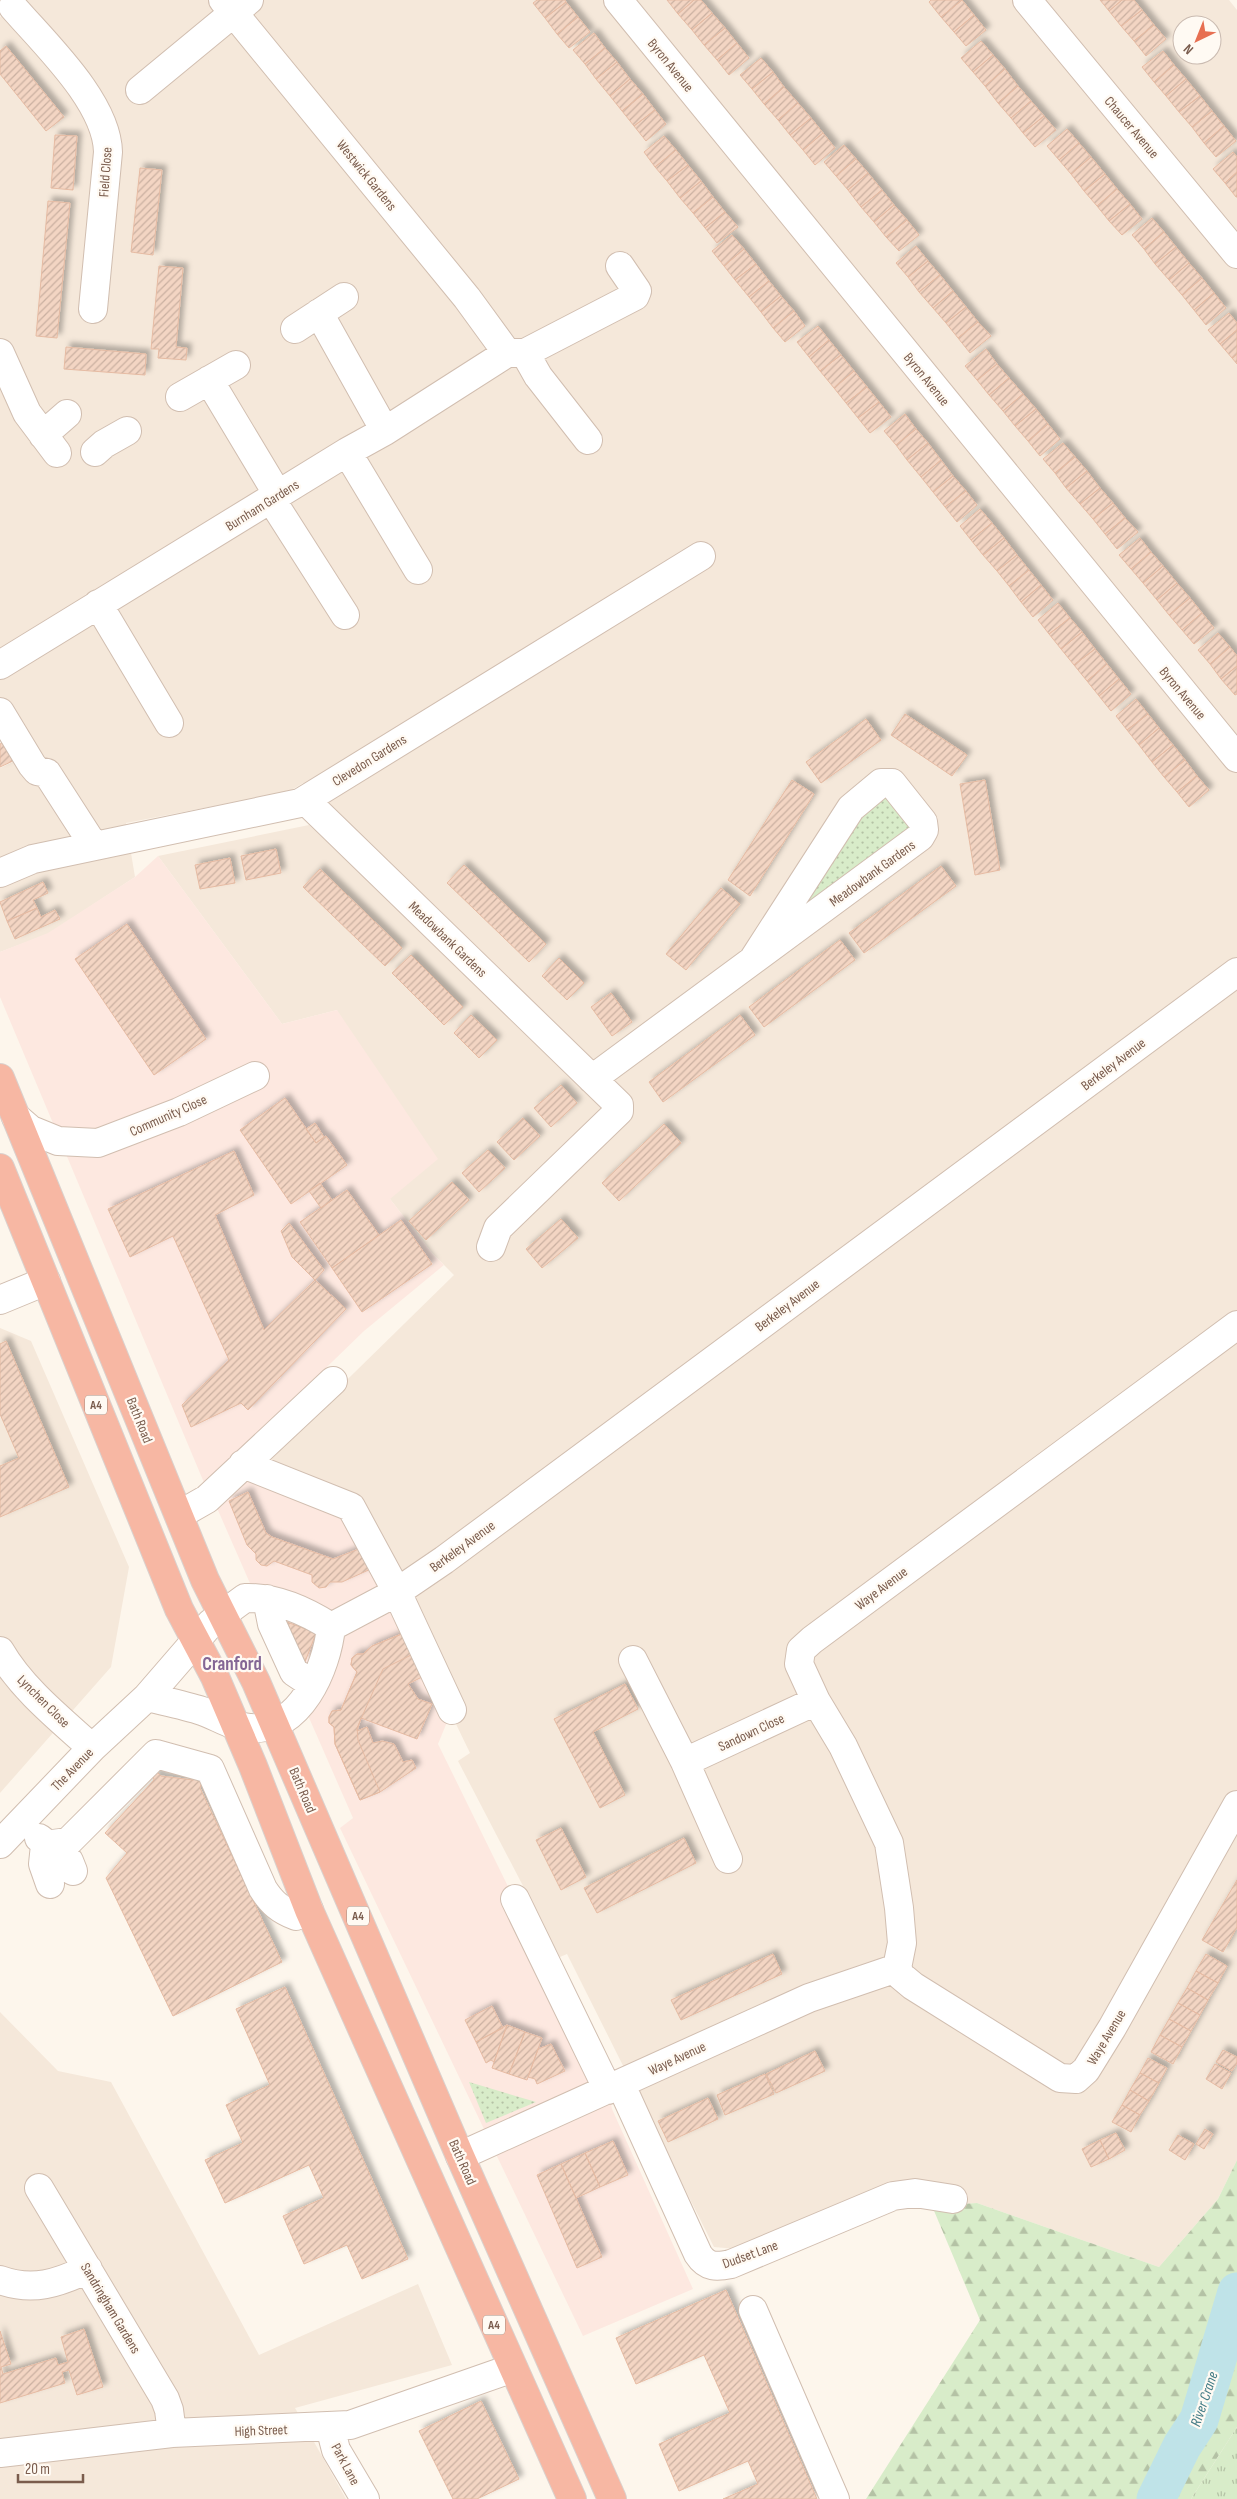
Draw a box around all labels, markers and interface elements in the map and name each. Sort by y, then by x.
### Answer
north arrow [1172,15,1222,65]
street label: Byron Avenue [644,35,697,95]
text: N [1180,40,1197,58]
street label: Chaucer Avenue [1101,93,1162,162]
street label: Westwick Gardens [333,137,400,214]
street label: Field Close [95,146,116,198]
street label: Byron Avenue [900,349,953,409]
street label: Burnham Gardens [222,476,302,535]
street label: Byron Avenue [1156,664,1210,723]
street label: Clevedon Gardens [329,731,410,790]
street label: Meadowbank Gardens [826,837,919,910]
street label: Meadowbank Gardens [405,898,490,981]
street label: Berkeley Avenue [1078,1035,1149,1094]
street label: Community Close [127,1091,209,1140]
street label: Berkeley Avenue [752,1276,823,1335]
street label: Bath Road [123,1395,156,1446]
road number: A4 [85,1396,107,1414]
street label: Berkeley Avenue [426,1517,498,1576]
street label: Waye Avenue [852,1563,911,1614]
district label: Cranford [202,1653,262,1676]
street label: Lynchen Close [14,1671,74,1731]
street label: Sandown Close [715,1710,787,1755]
street label: The Avenue [48,1744,97,1795]
street label: Bath Road [285,1765,320,1816]
road number: A4 [347,1906,369,1925]
street label: Waye Avenue [1083,2007,1130,2068]
street label: Waye Avenue [646,2038,709,2079]
street label: Bath Road [445,2137,480,2187]
street label: Dudset Lane [720,2237,780,2272]
street label: Sandringham Gardens [77,2260,144,2357]
road number: A4 [483,2316,505,2334]
water label: River Crane [1186,2369,1223,2429]
street label: High Street [234,2421,288,2440]
street label: Park Lane [328,2440,364,2488]
scale bar [18,2452,82,2484]
text: 20 m [25,2460,50,2479]

